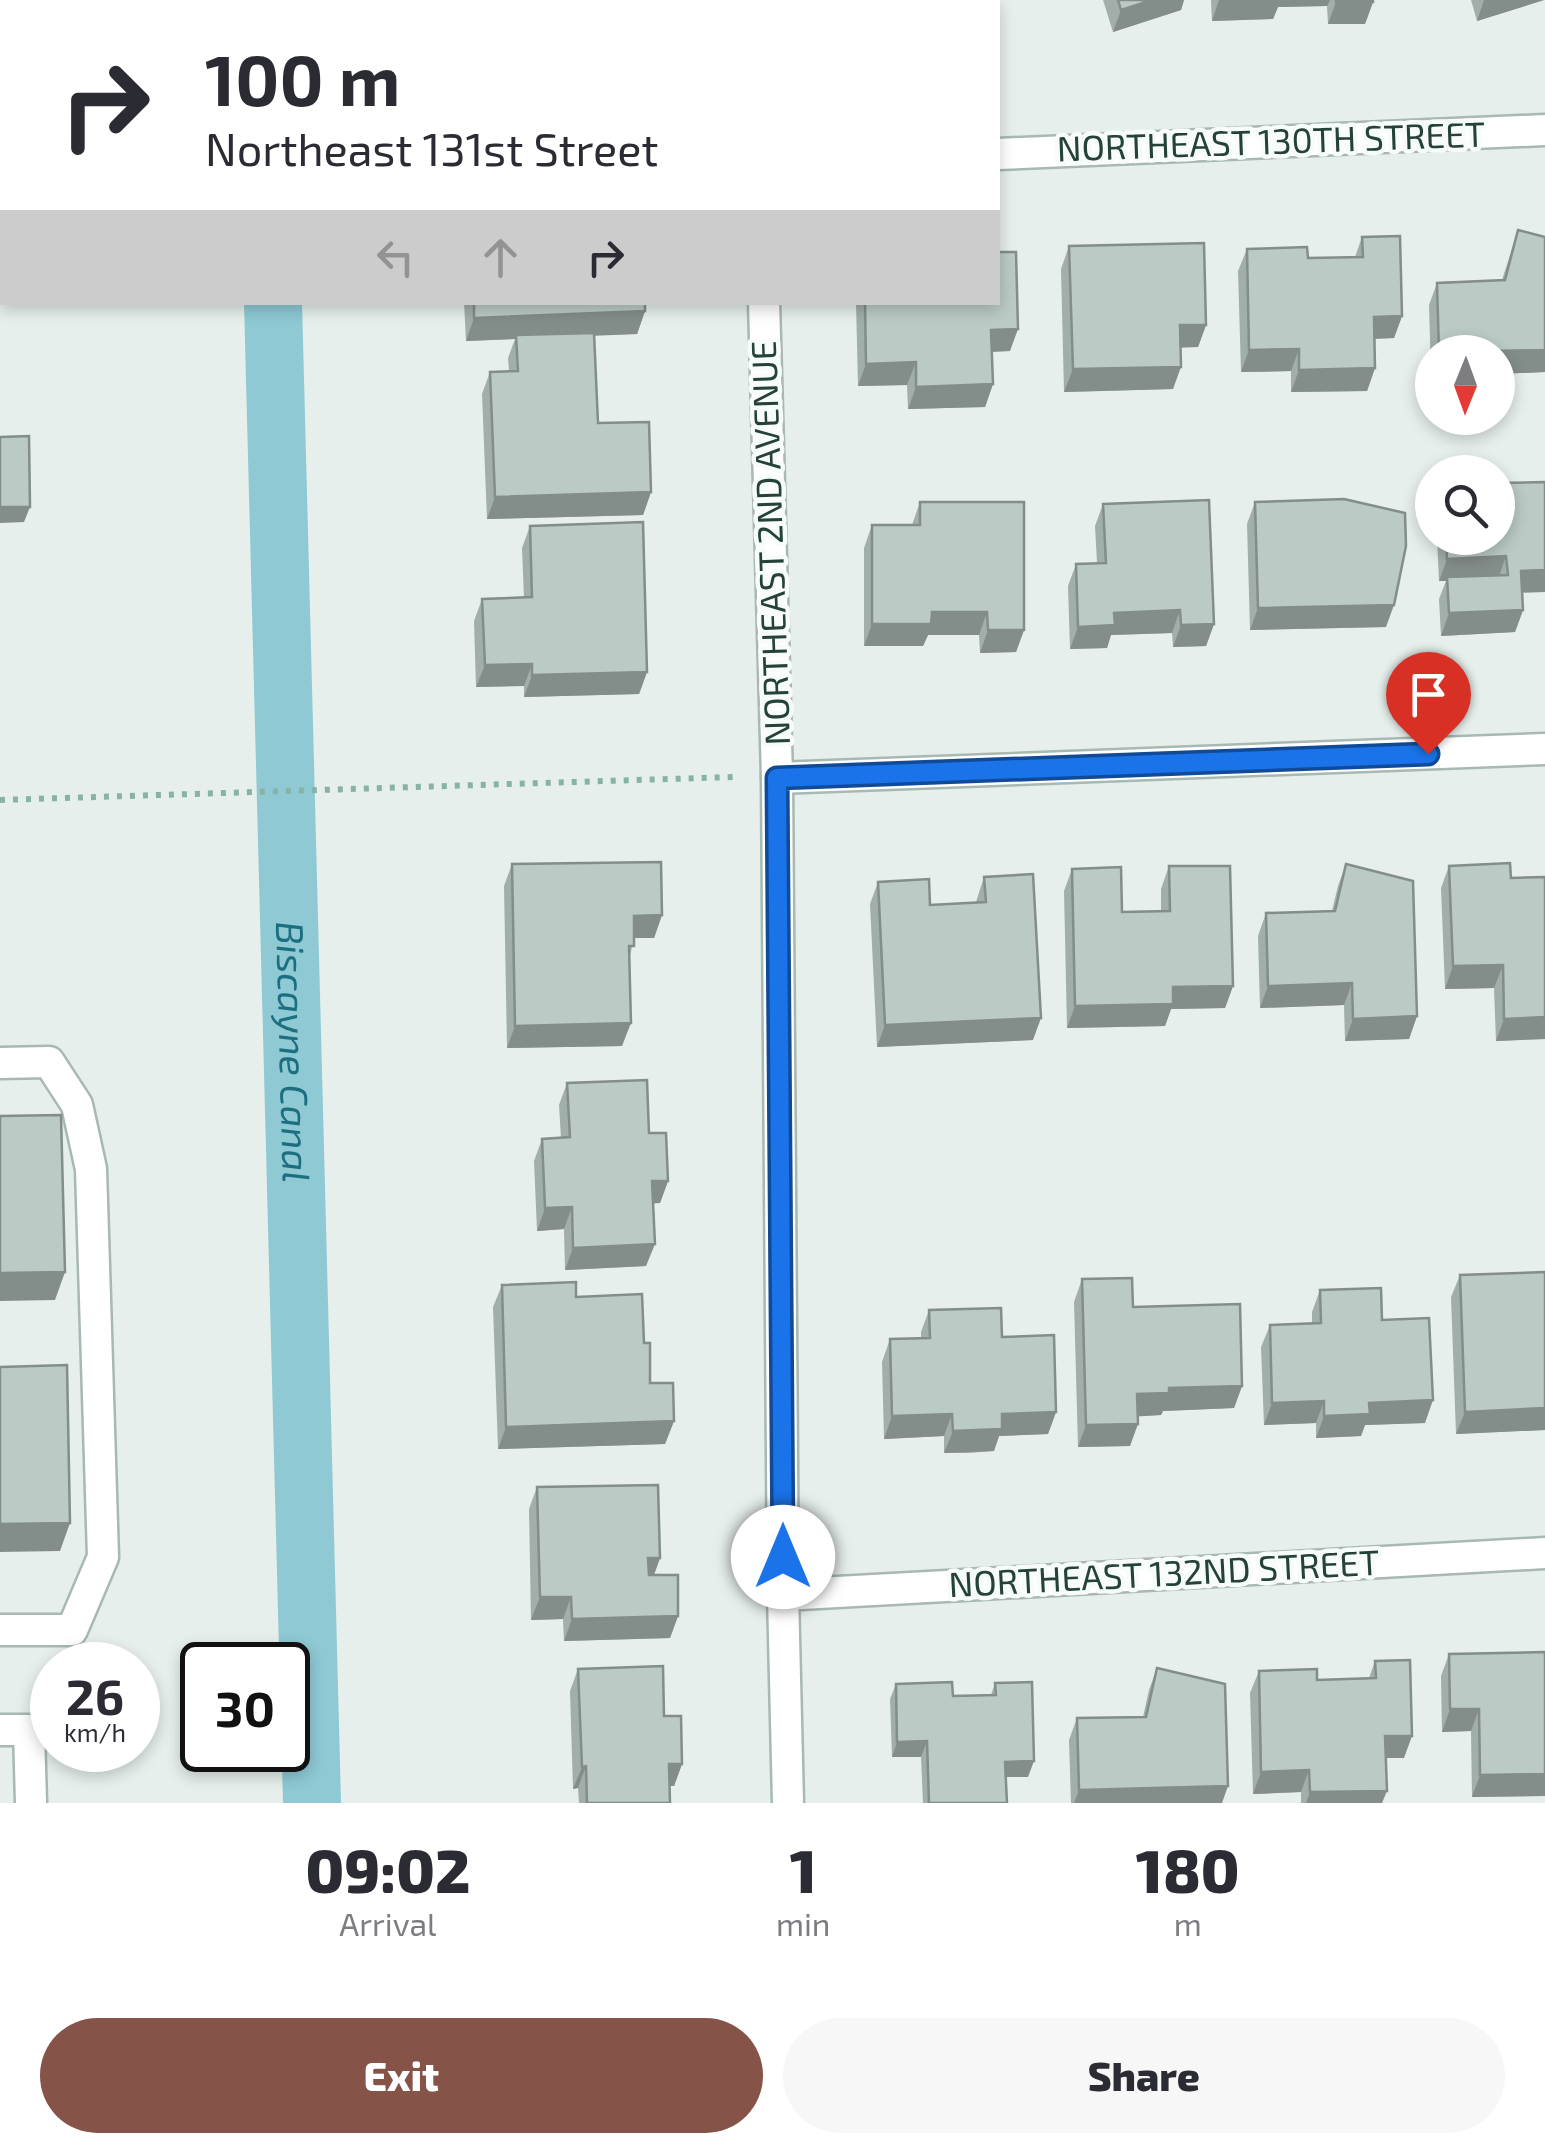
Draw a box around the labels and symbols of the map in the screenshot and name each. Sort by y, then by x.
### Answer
street label: NORTHEAST 130TH STREET [1056,112,1486,168]
north arrow [1415,335,1515,435]
street label: NORTHEAST 2ND AVENUE [741,340,797,746]
pin [1386,652,1471,755]
water label: Biscayne Canal [268,920,321,1183]
position arrow [731,1505,835,1609]
street label: NORTHEAST 132ND STREET [947,1540,1380,1604]
speed limit sign: 30 [180,1642,310,1772]

